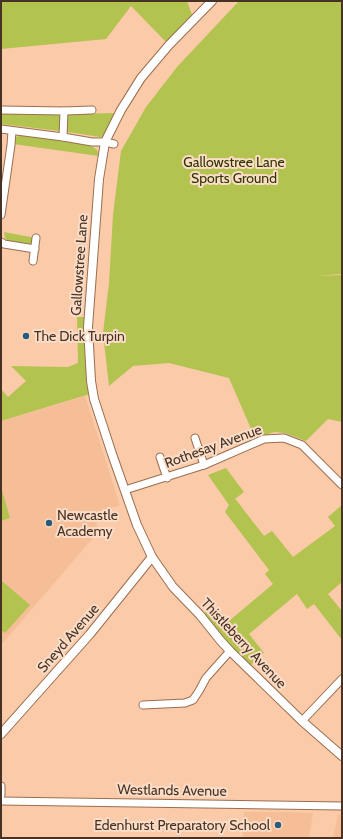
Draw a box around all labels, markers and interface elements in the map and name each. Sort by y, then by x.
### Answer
park label: Gallowstree Lane Sports Ground [183,153,285,187]
street label: Gallowstree Lane [66,214,92,316]
place label: The Dick Turpin [34,327,125,345]
marker: The Dick Turpin [21,331,31,341]
street label: Rothesay Avenue [162,420,264,472]
place label: Newcastle Academy [57,506,118,540]
marker: Newcastle Academy [44,518,54,528]
street label: Thistleberry Avenue [197,594,291,692]
street label: Sneyd Avenue [33,600,103,676]
street label: Westlands Avenue [117,780,227,800]
place label: Edenhurst Preparatory School [94,816,271,834]
marker: Edenhurst Preparatory School [273,820,283,830]

